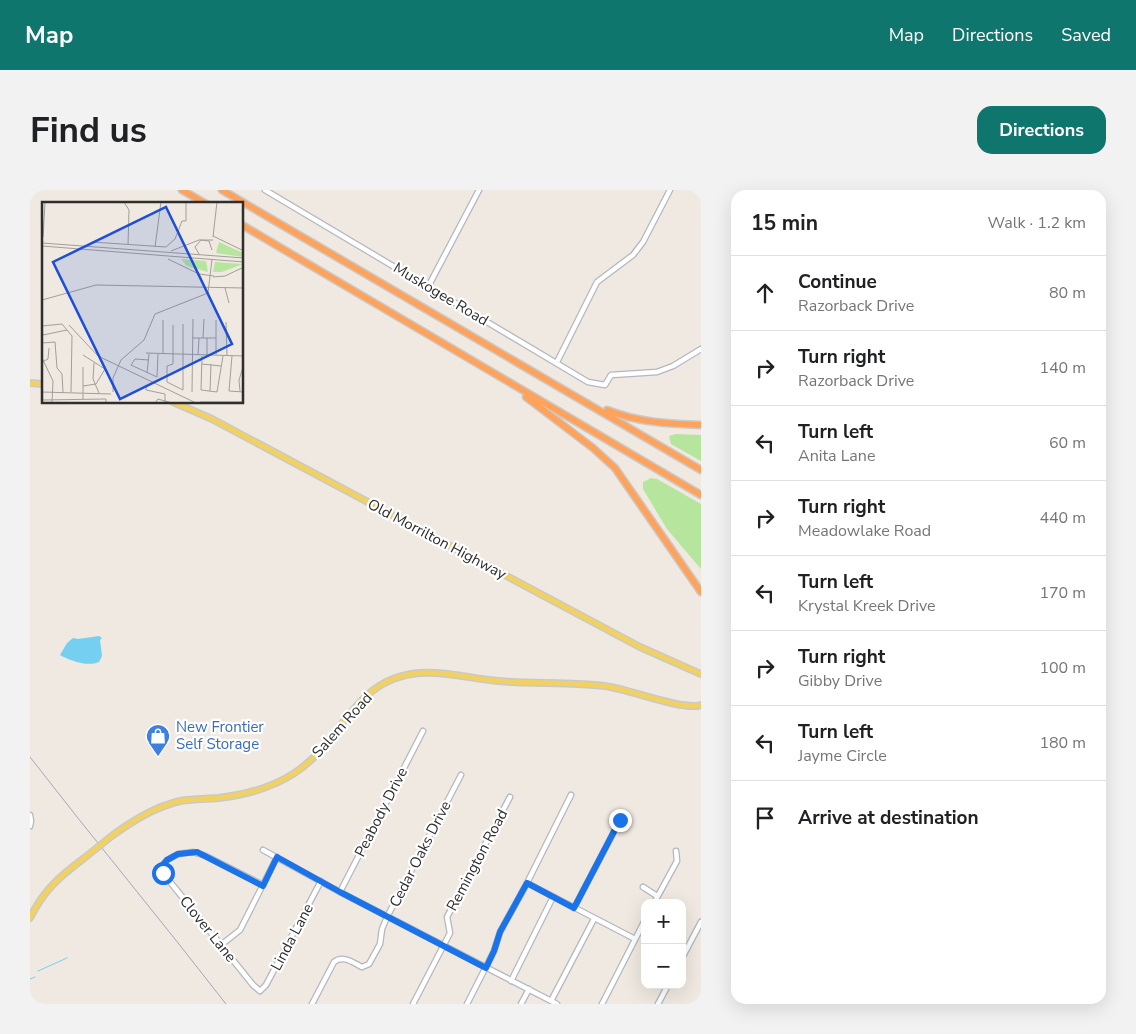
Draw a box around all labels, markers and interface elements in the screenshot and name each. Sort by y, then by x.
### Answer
text: Map [25,19,73,51]
text: Map [889,23,924,47]
text: Directions [952,23,1033,47]
text: Saved [1061,23,1111,47]
button: Directions [977,106,1106,154]
text: Find us [30,107,147,154]
inset map [42,202,244,404]
text: 15 min [751,209,818,237]
text: Walk · 1.2 km [988,212,1086,234]
street label: Muskogee Road [390,258,492,330]
text: Continue [798,269,877,295]
icon: ahead [751,279,779,307]
text: 80 m [1049,282,1086,304]
text: Razorback Drive [798,295,914,317]
text: Turn right [798,344,885,370]
icon: right [751,354,779,382]
text: 140 m [1039,357,1086,379]
text: Razorback Drive [798,370,914,392]
text: Turn left [798,419,873,445]
icon: left [751,429,779,457]
text: 60 m [1049,432,1086,454]
text: Anita Lane [798,445,875,467]
street label: Old Morrilton Highway [364,494,510,584]
text: Turn right [798,494,885,520]
icon: right [751,504,779,532]
text: 440 m [1039,507,1086,529]
text: Meadowlake Road [798,520,931,542]
text: Turn left [798,569,873,595]
icon: left [751,579,779,607]
text: 170 m [1039,582,1086,604]
text: Krystal Kreek Drive [798,595,936,617]
text: Turn right [798,644,885,670]
icon: right [751,654,779,682]
text: 100 m [1039,657,1086,679]
text: Gibby Drive [798,670,882,692]
street label: Salem Road [307,688,377,762]
place label: New Frontier Self Storage [176,717,264,754]
text: Turn left [798,719,873,745]
shop icon: New Frontier Self Storage [145,723,171,757]
icon: left [751,729,779,757]
text: 180 m [1039,732,1086,754]
text: Jayme Circle [798,745,887,767]
street label: Peabody Drive [350,764,412,860]
street label: Cedar Oaks Drive [385,797,455,911]
icon: arrive [751,804,779,832]
text: Arrive at destination [798,805,979,831]
street label: Remington Road [442,806,512,914]
route end [609,809,632,832]
route start [152,862,175,885]
street label: Clover Lane [175,892,241,966]
map controls [641,899,686,989]
button: + [641,899,686,944]
street label: Linda Lane [266,900,318,974]
button: − [641,944,686,989]

